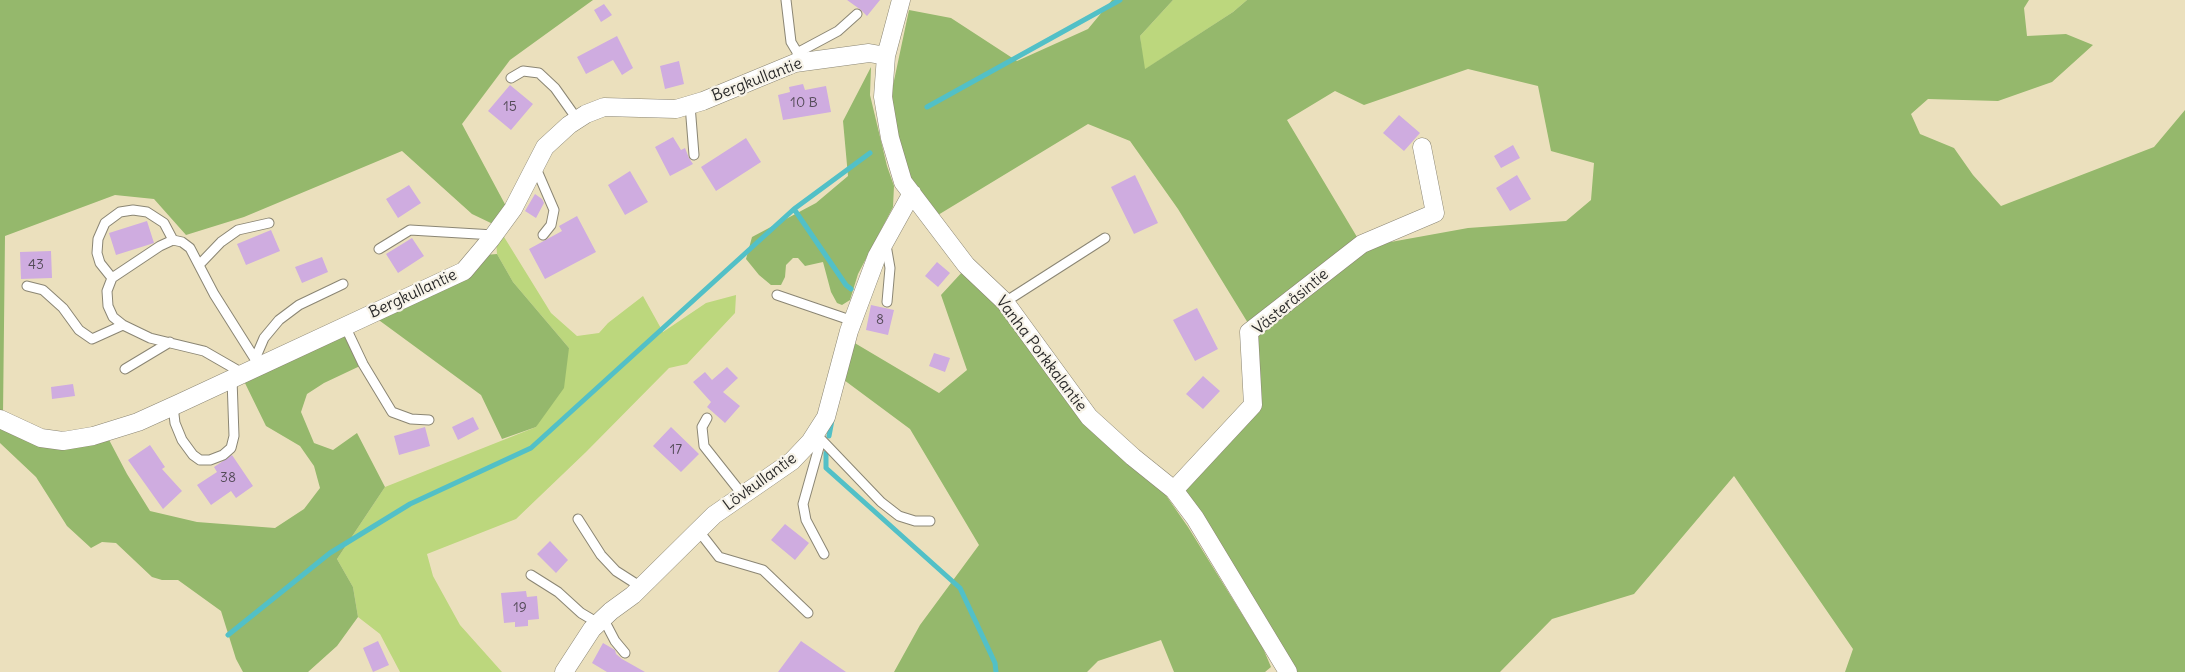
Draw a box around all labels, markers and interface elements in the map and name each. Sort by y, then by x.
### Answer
street label: Bergkullantie [709,54,805,106]
house number: 10 B [790,95,818,111]
house number: 15 [503,99,517,115]
house number: 43 [28,257,44,273]
street label: Bergkullantie [366,265,460,323]
street label: Västeråsintie [1249,265,1333,339]
street label: Vanha Porkkalantie [991,293,1091,415]
house number: 8 [876,312,884,328]
house number: 17 [670,442,682,458]
street label: Lövkullantie [720,449,800,515]
house number: 38 [220,470,236,486]
house number: 19 [513,600,527,616]

